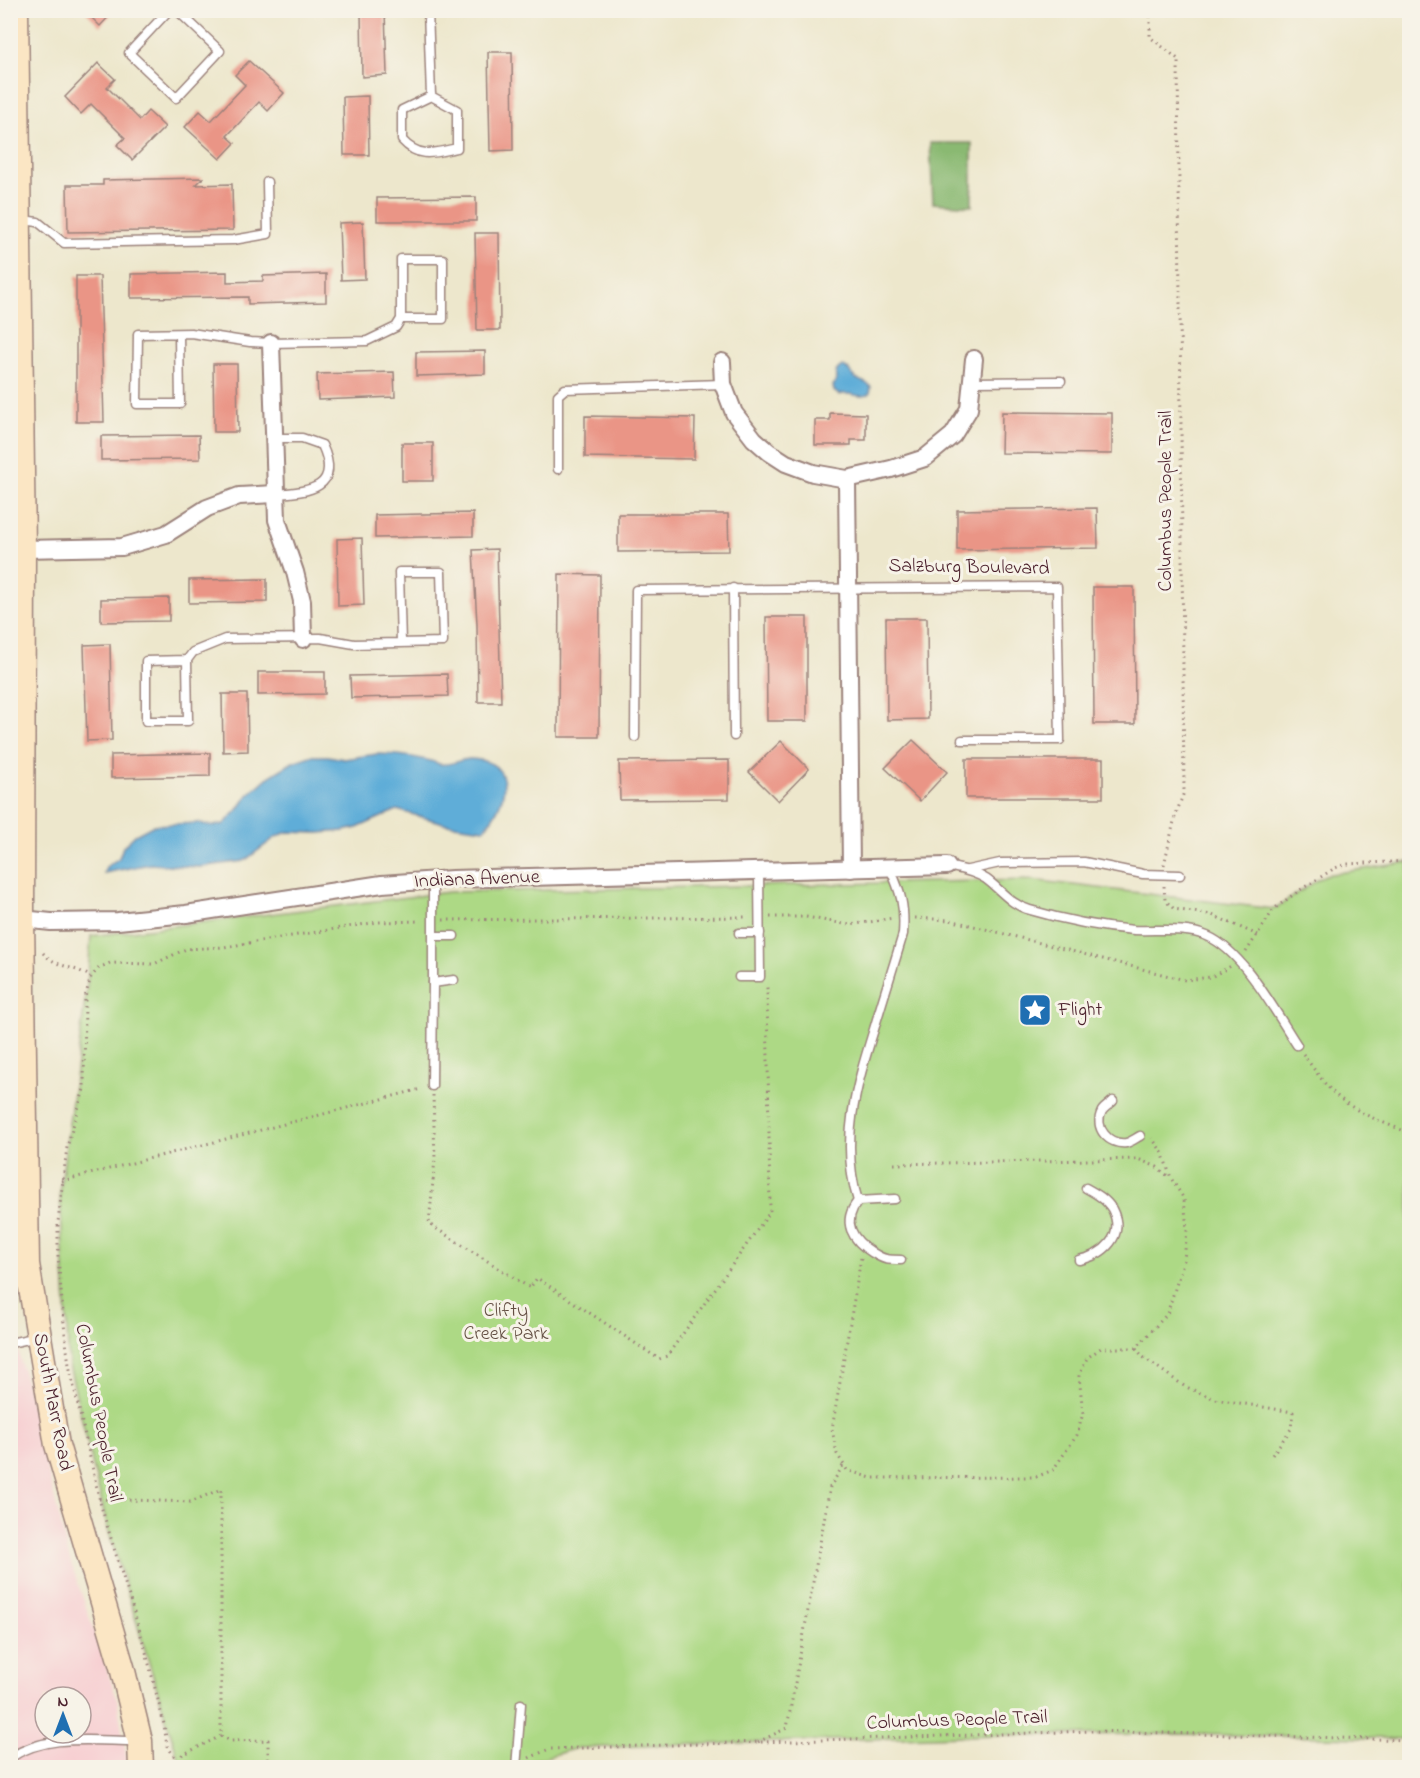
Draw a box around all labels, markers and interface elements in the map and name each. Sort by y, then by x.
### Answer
street label: Columbus People Trail [1152,411,1181,591]
street label: Salzburg Boulevard [888,552,1050,585]
street label: Indiana Avenue [414,863,540,897]
place icon: Flight [1017,992,1053,1028]
place label: Flight [1057,996,1103,1026]
park label: Clifty Creek Park [464,1297,549,1349]
street label: Columbus People Trail [67,1321,129,1505]
street label: South Marr Road [24,1331,80,1473]
north arrow [33,1685,93,1745]
text: N [58,1690,69,1714]
street label: Columbus People Trail [866,1703,1048,1739]

